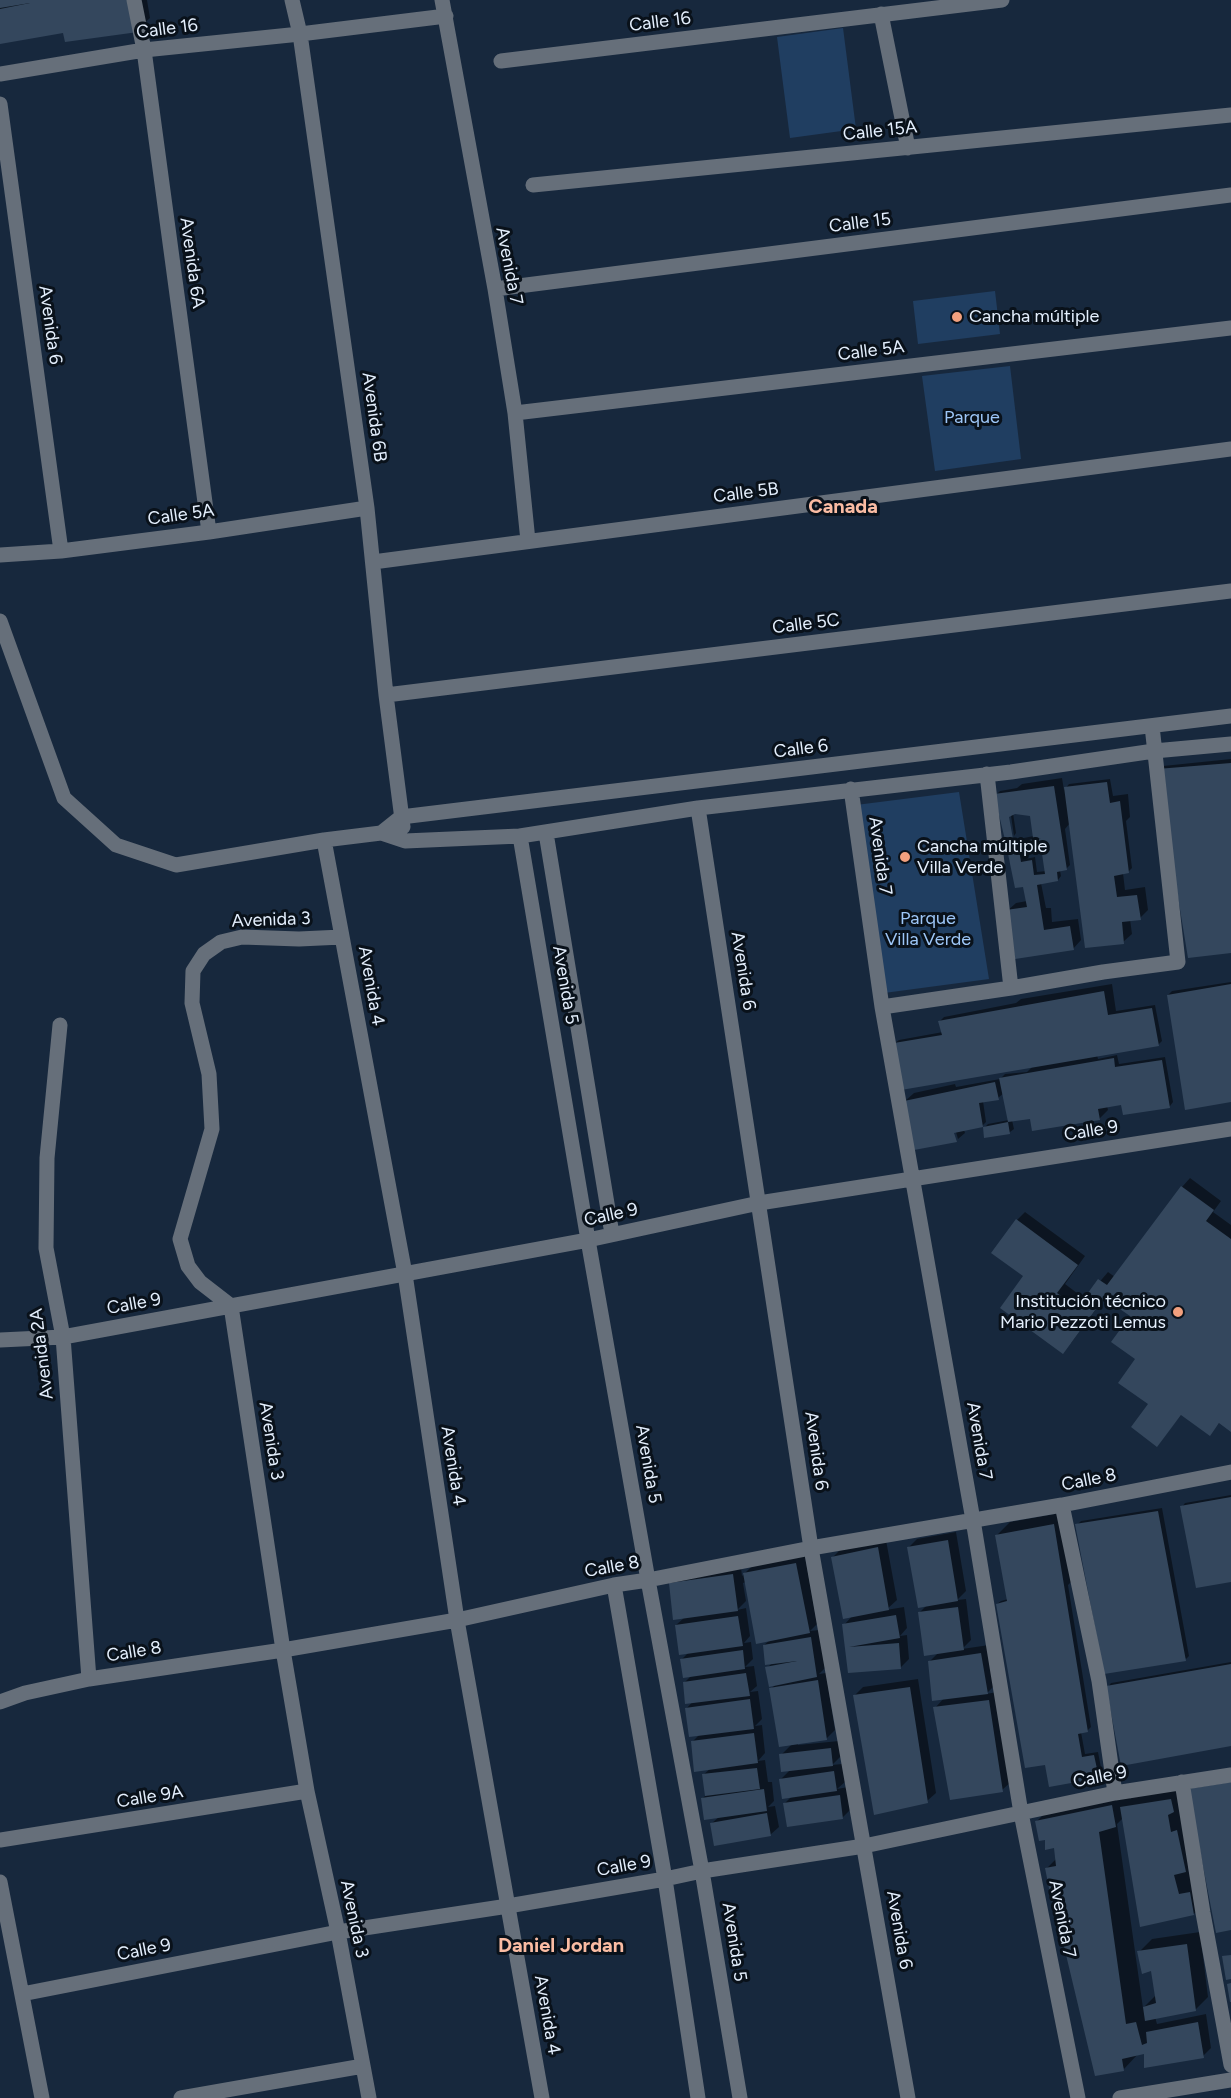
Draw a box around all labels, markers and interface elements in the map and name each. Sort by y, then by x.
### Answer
street label: Calle 16 [628,8,692,36]
street label: Calle 16 [135,15,199,43]
street label: Calle 15A [842,116,918,146]
street label: Calle 15 [828,208,892,238]
street label: Avenida 6A [175,216,209,310]
street label: Avenida 7 [491,225,527,307]
street label: Avenida 6 [34,284,66,366]
place label: Cancha múltiple [969,306,1099,328]
marker: Cancha múltiple [950,310,964,324]
street label: Calle 5A [836,336,906,366]
street label: Avenida 6B [357,371,391,463]
park label: Parque [944,407,1000,429]
street label: Calle 5B [712,478,780,508]
district label: Canada [808,495,878,519]
street label: Calle 5A [146,500,216,530]
street label: Calle 5C [771,609,841,639]
street label: Calle 6 [773,735,829,763]
street label: Avenida 7 [864,815,896,897]
place label: Cancha múltiple Villa Verde [917,836,1047,878]
marker: Cancha múltiple Villa Verde [898,850,912,864]
street label: Avenida 3 [231,908,311,932]
park label: Parque Villa Verde [885,908,971,950]
street label: Avenida 6 [726,930,760,1012]
street label: Avenida 4 [353,944,389,1028]
street label: Avenida 5 [547,944,583,1026]
street label: Calle 9 [1062,1116,1120,1146]
street label: Calle 9 [582,1199,640,1231]
street label: Calle 9 [105,1289,163,1319]
place label: Institución técnico Mario Pezzoti Lemus [1000,1291,1166,1334]
marker: Institución técnico Mario Pezzoti Lemus [1171,1305,1185,1319]
street label: Avenida 2A [26,1307,58,1401]
street label: Avenida 3 [254,1400,288,1482]
street label: Avenida 7 [962,1400,996,1482]
street label: Avenida 6 [800,1410,832,1492]
street label: Avenida 5 [630,1423,666,1505]
street label: Avenida 4 [436,1425,470,1507]
street label: Calle 8 [1060,1464,1118,1496]
street label: Calle 8 [583,1552,641,1582]
street label: Calle 8 [105,1637,163,1667]
street label: Calle 9 [1071,1761,1129,1793]
street label: Calle 9A [115,1781,185,1813]
street label: Calle 9 [595,1851,653,1881]
street label: Avenida 3 [335,1878,373,1960]
street label: Avenida 7 [1044,1878,1080,1960]
street label: Avenida 6 [881,1889,917,1971]
street label: Avenida 5 [717,1901,751,1983]
street label: Calle 9 [115,1934,173,1966]
district label: Daniel Jordan [498,1934,624,1958]
street label: Avenida 4 [529,1973,565,2057]

